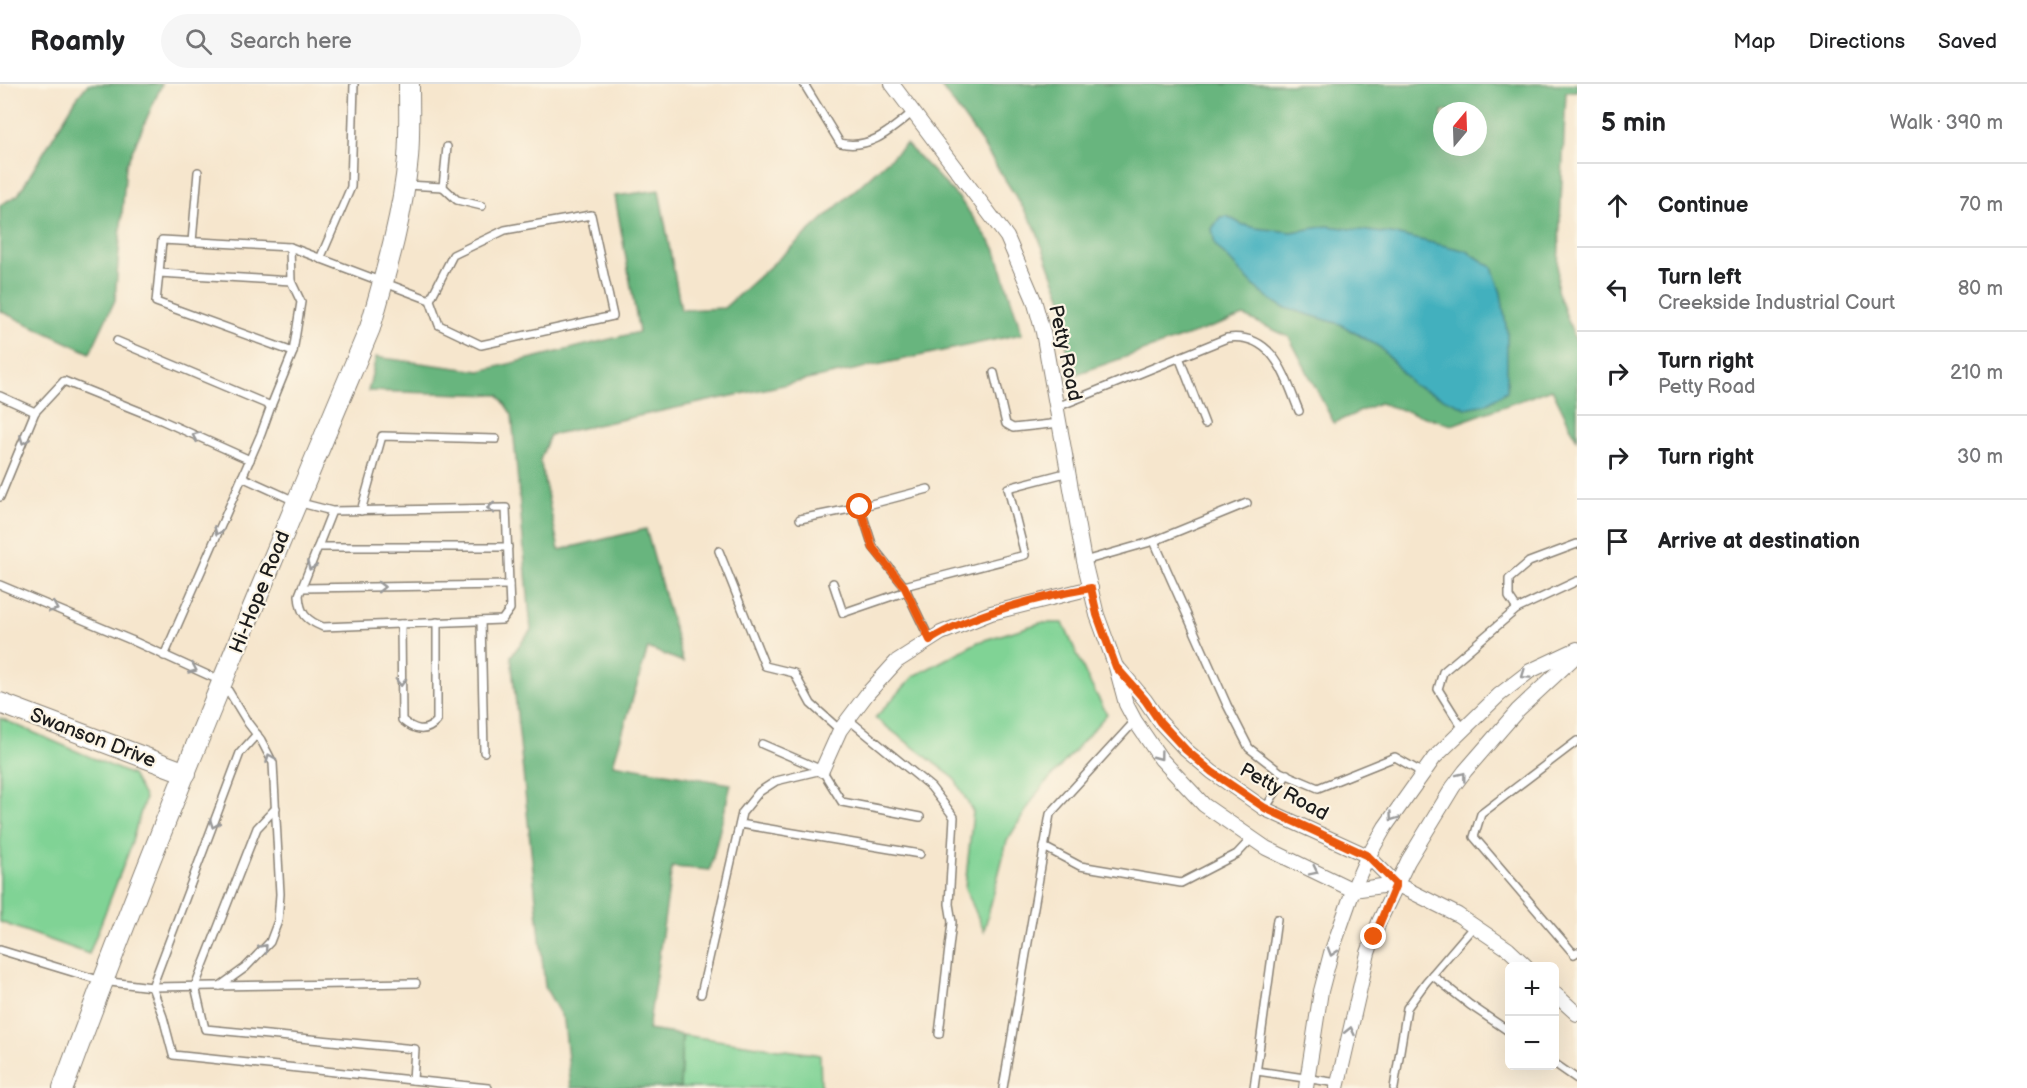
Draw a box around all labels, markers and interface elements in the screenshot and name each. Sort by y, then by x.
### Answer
search box [161,14,581,68]
text: Roamly [30,25,125,58]
icon: search [182,25,215,58]
text: Search here [230,28,352,55]
text: Map [1733,29,1776,54]
text: Directions [1809,29,1905,54]
text: Saved [1938,29,1997,54]
north arrow [1433,102,1487,156]
text: 5 min [1601,108,1666,139]
text: Walk · 390 m [1890,111,2003,135]
icon: ahead [1601,189,1634,222]
text: Continue [1658,192,1748,219]
text: 70 m [1959,193,2003,217]
text: Turn left [1658,264,1742,291]
icon: left [1601,273,1634,306]
text: 80 m [1958,277,2003,301]
text: Creekside Industrial Court [1658,291,1895,315]
street label: Petty Road [1043,303,1087,403]
text: Turn right [1658,348,1754,375]
icon: right [1601,357,1634,390]
text: 210 m [1950,361,2003,385]
text: Petty Road [1658,375,1755,399]
one-way arrow [192,431,203,443]
one-way arrow [19,433,31,444]
icon: right [1601,441,1634,474]
text: Turn right [1658,444,1754,471]
text: 30 m [1957,445,2003,469]
route start [846,493,872,519]
one-way arrow [487,502,496,514]
one-way arrow [214,525,226,536]
icon: arrive [1601,525,1634,558]
street label: Hi-Hope Road [225,527,295,657]
text: Arrive at destination [1658,528,1860,555]
one-way arrow [305,560,318,571]
one-way arrow [377,581,386,593]
one-way arrow [48,601,59,613]
one-way arrow [187,662,198,674]
one-way arrow [1520,668,1531,679]
one-way arrow [395,678,407,687]
street label: Swanson Drive [27,703,159,773]
one-way arrow [1152,749,1163,760]
one-way arrow [265,754,277,765]
street label: Petty Road [1236,758,1332,826]
one-way arrow [1454,772,1465,783]
one-way arrow [1389,810,1400,821]
one-way arrow [208,818,221,829]
one-way arrow [1308,863,1319,875]
route end [1360,923,1386,949]
one-way arrow [257,944,268,955]
one-way arrow [1327,946,1339,957]
map controls [1505,962,1559,1070]
button: + [1505,962,1559,1016]
button: − [1505,1016,1559,1070]
one-way arrow [1342,1026,1355,1036]

